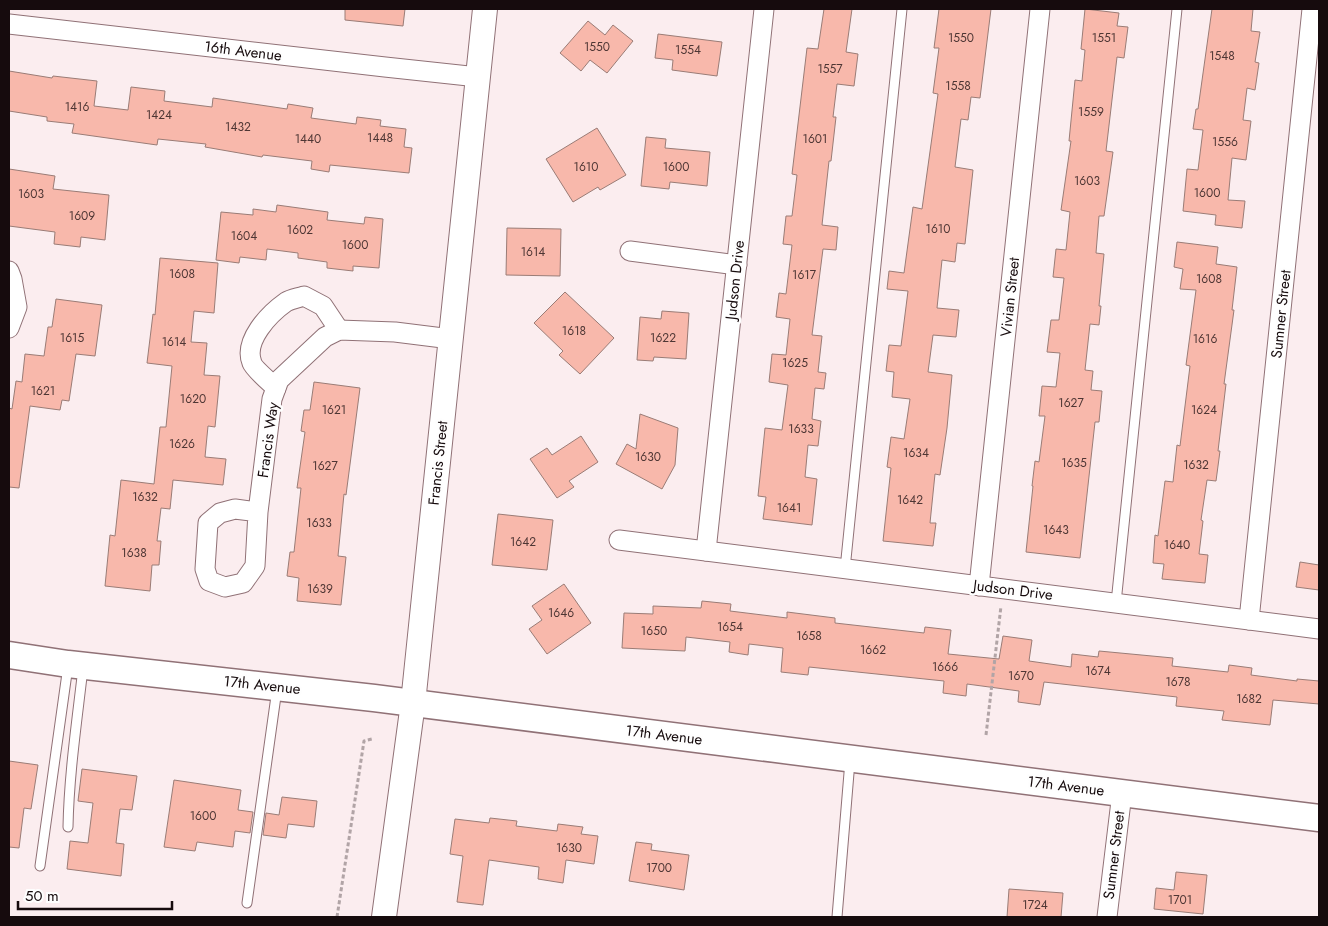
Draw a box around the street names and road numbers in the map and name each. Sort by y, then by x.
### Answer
street label: 16th Avenue [203,35,283,67]
street label: Judson Drive [720,239,750,323]
street label: Vivian Street [995,256,1025,338]
street label: Sumner Street [1265,268,1297,359]
street label: Francis Way [252,400,284,479]
street label: Francis Street [423,419,453,506]
street label: Judson Drive [970,574,1054,606]
street label: 17th Avenue [222,670,302,700]
street label: 17th Avenue [624,719,704,751]
street label: 17th Avenue [1026,770,1106,802]
street label: Sumner Street [1098,809,1130,900]

